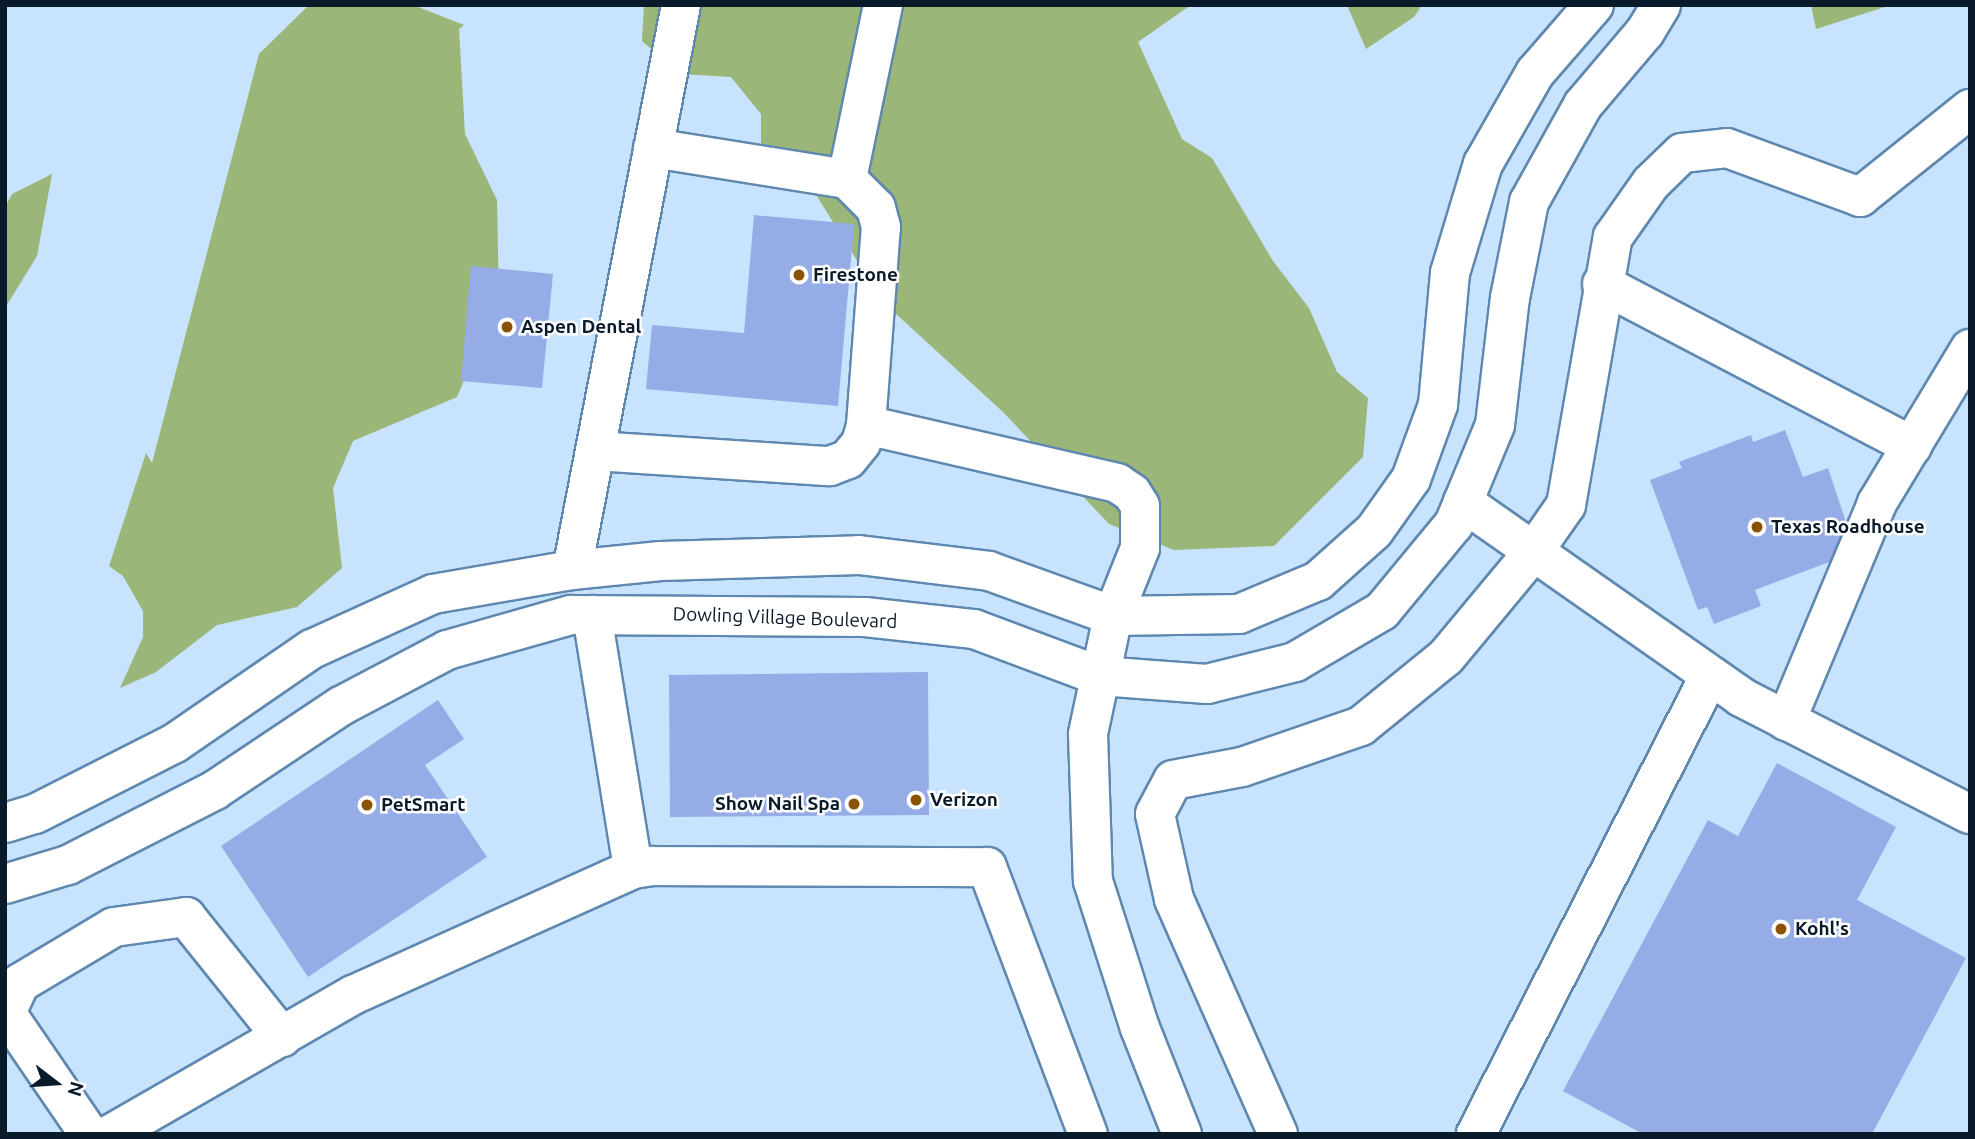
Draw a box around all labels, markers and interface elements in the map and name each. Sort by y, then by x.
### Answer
place label: Firestone [813,264,898,286]
marker: Firestone [791,267,807,283]
place label: Aspen Dental [521,316,641,338]
marker: Aspen Dental [499,319,515,335]
place label: Texas Roadhouse [1771,516,1925,538]
marker: Texas Roadhouse [1749,519,1765,535]
street label: Dowling Village Boulevard [672,603,898,633]
place label: Verizon [930,789,998,811]
marker: Verizon [908,792,924,808]
place label: Show Nail Spa [715,793,840,815]
place label: PetSmart [381,794,465,816]
marker: Show Nail Spa [846,796,862,812]
marker: PetSmart [359,797,375,813]
place label: Kohl's [1795,918,1849,940]
marker: Kohl's [1773,921,1789,937]
north arrow [21,1048,91,1118]
text: N [63,1079,89,1099]

